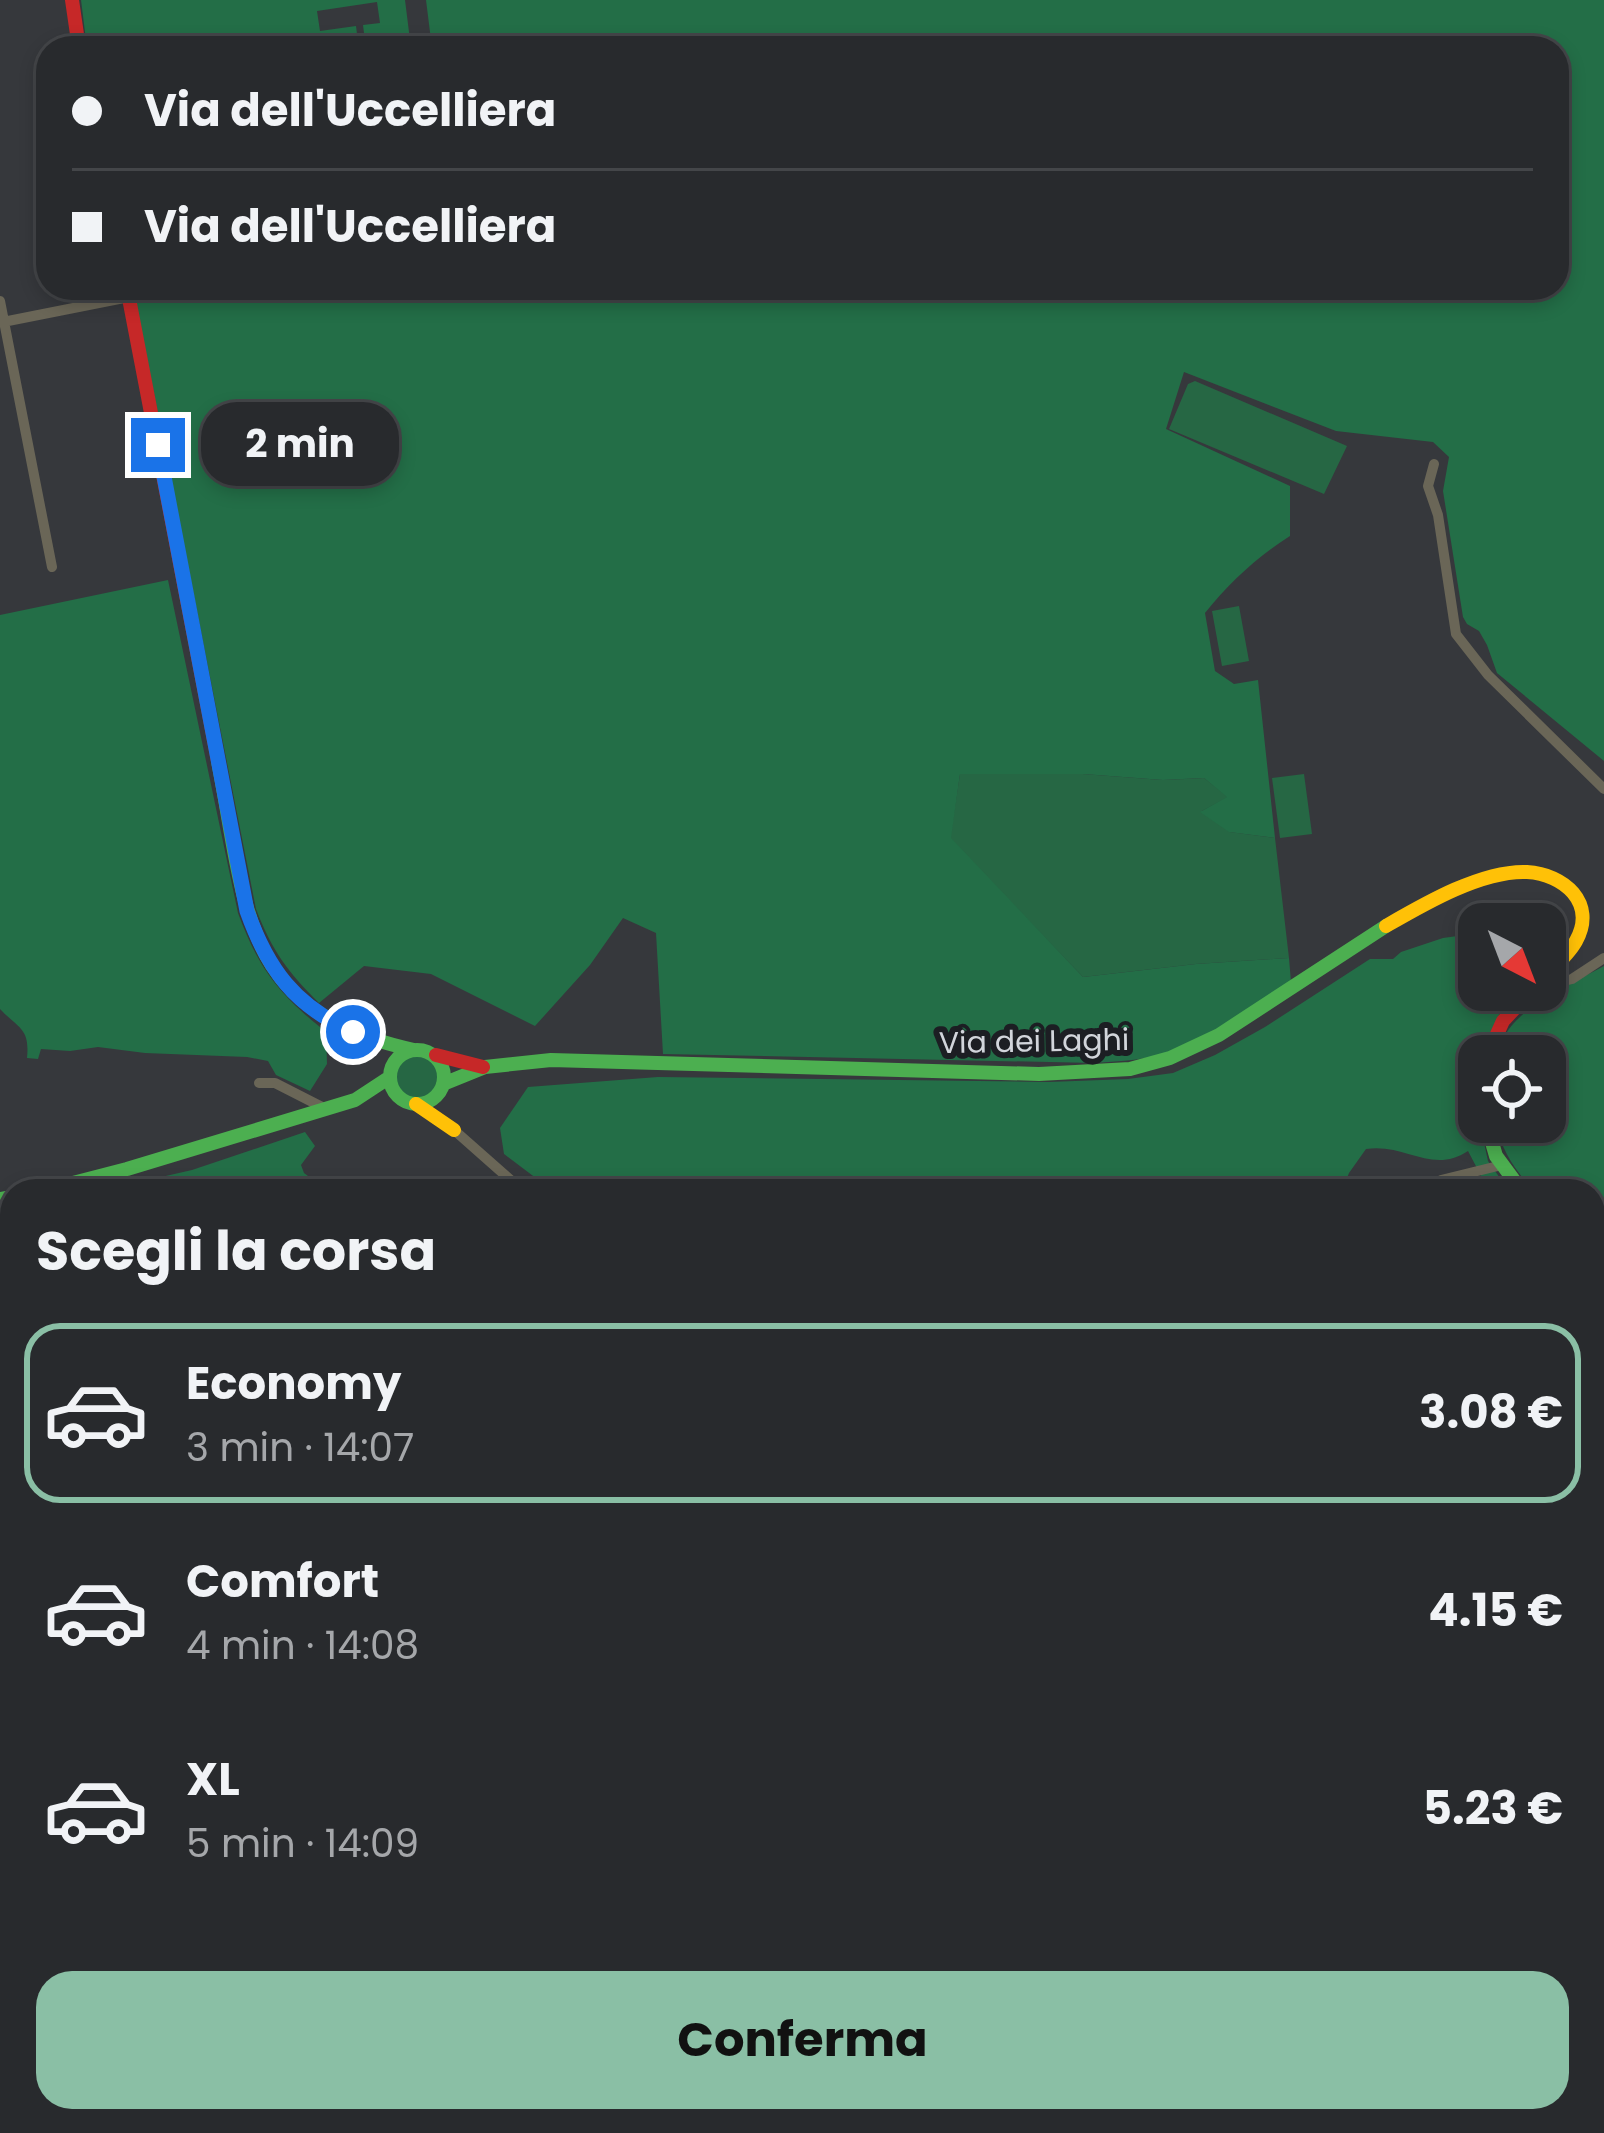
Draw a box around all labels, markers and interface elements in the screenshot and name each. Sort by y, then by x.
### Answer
text: Via dell'Uccelliera [144,79,556,142]
text: Via dell'Uccelliera [144,195,556,258]
callout: 2 min [200,403,398,487]
text: 2 min [245,416,355,471]
route end [131,418,185,472]
north arrow [1458,903,1566,1011]
map controls [1458,903,1566,1143]
route start [326,1005,380,1059]
street label: Via dei Laghi [938,1018,1130,1064]
button: locate [1458,1035,1566,1143]
text: Scegli la corsa [36,1213,436,1289]
text: Economy [186,1352,401,1415]
icon: car [42,1359,150,1467]
text: 3.08 € [1419,1381,1563,1444]
text: 3 min · 14:07 [186,1420,414,1475]
text: Comfort [186,1550,379,1613]
icon: car [42,1557,150,1665]
text: 4.15 € [1428,1579,1563,1642]
text: 4 min · 14:08 [186,1618,419,1673]
text: XL [186,1748,240,1811]
icon: car [42,1755,150,1863]
text: 5.23 € [1423,1777,1563,1840]
text: 5 min · 14:09 [186,1816,419,1871]
button: Conferma [36,1971,1569,2109]

